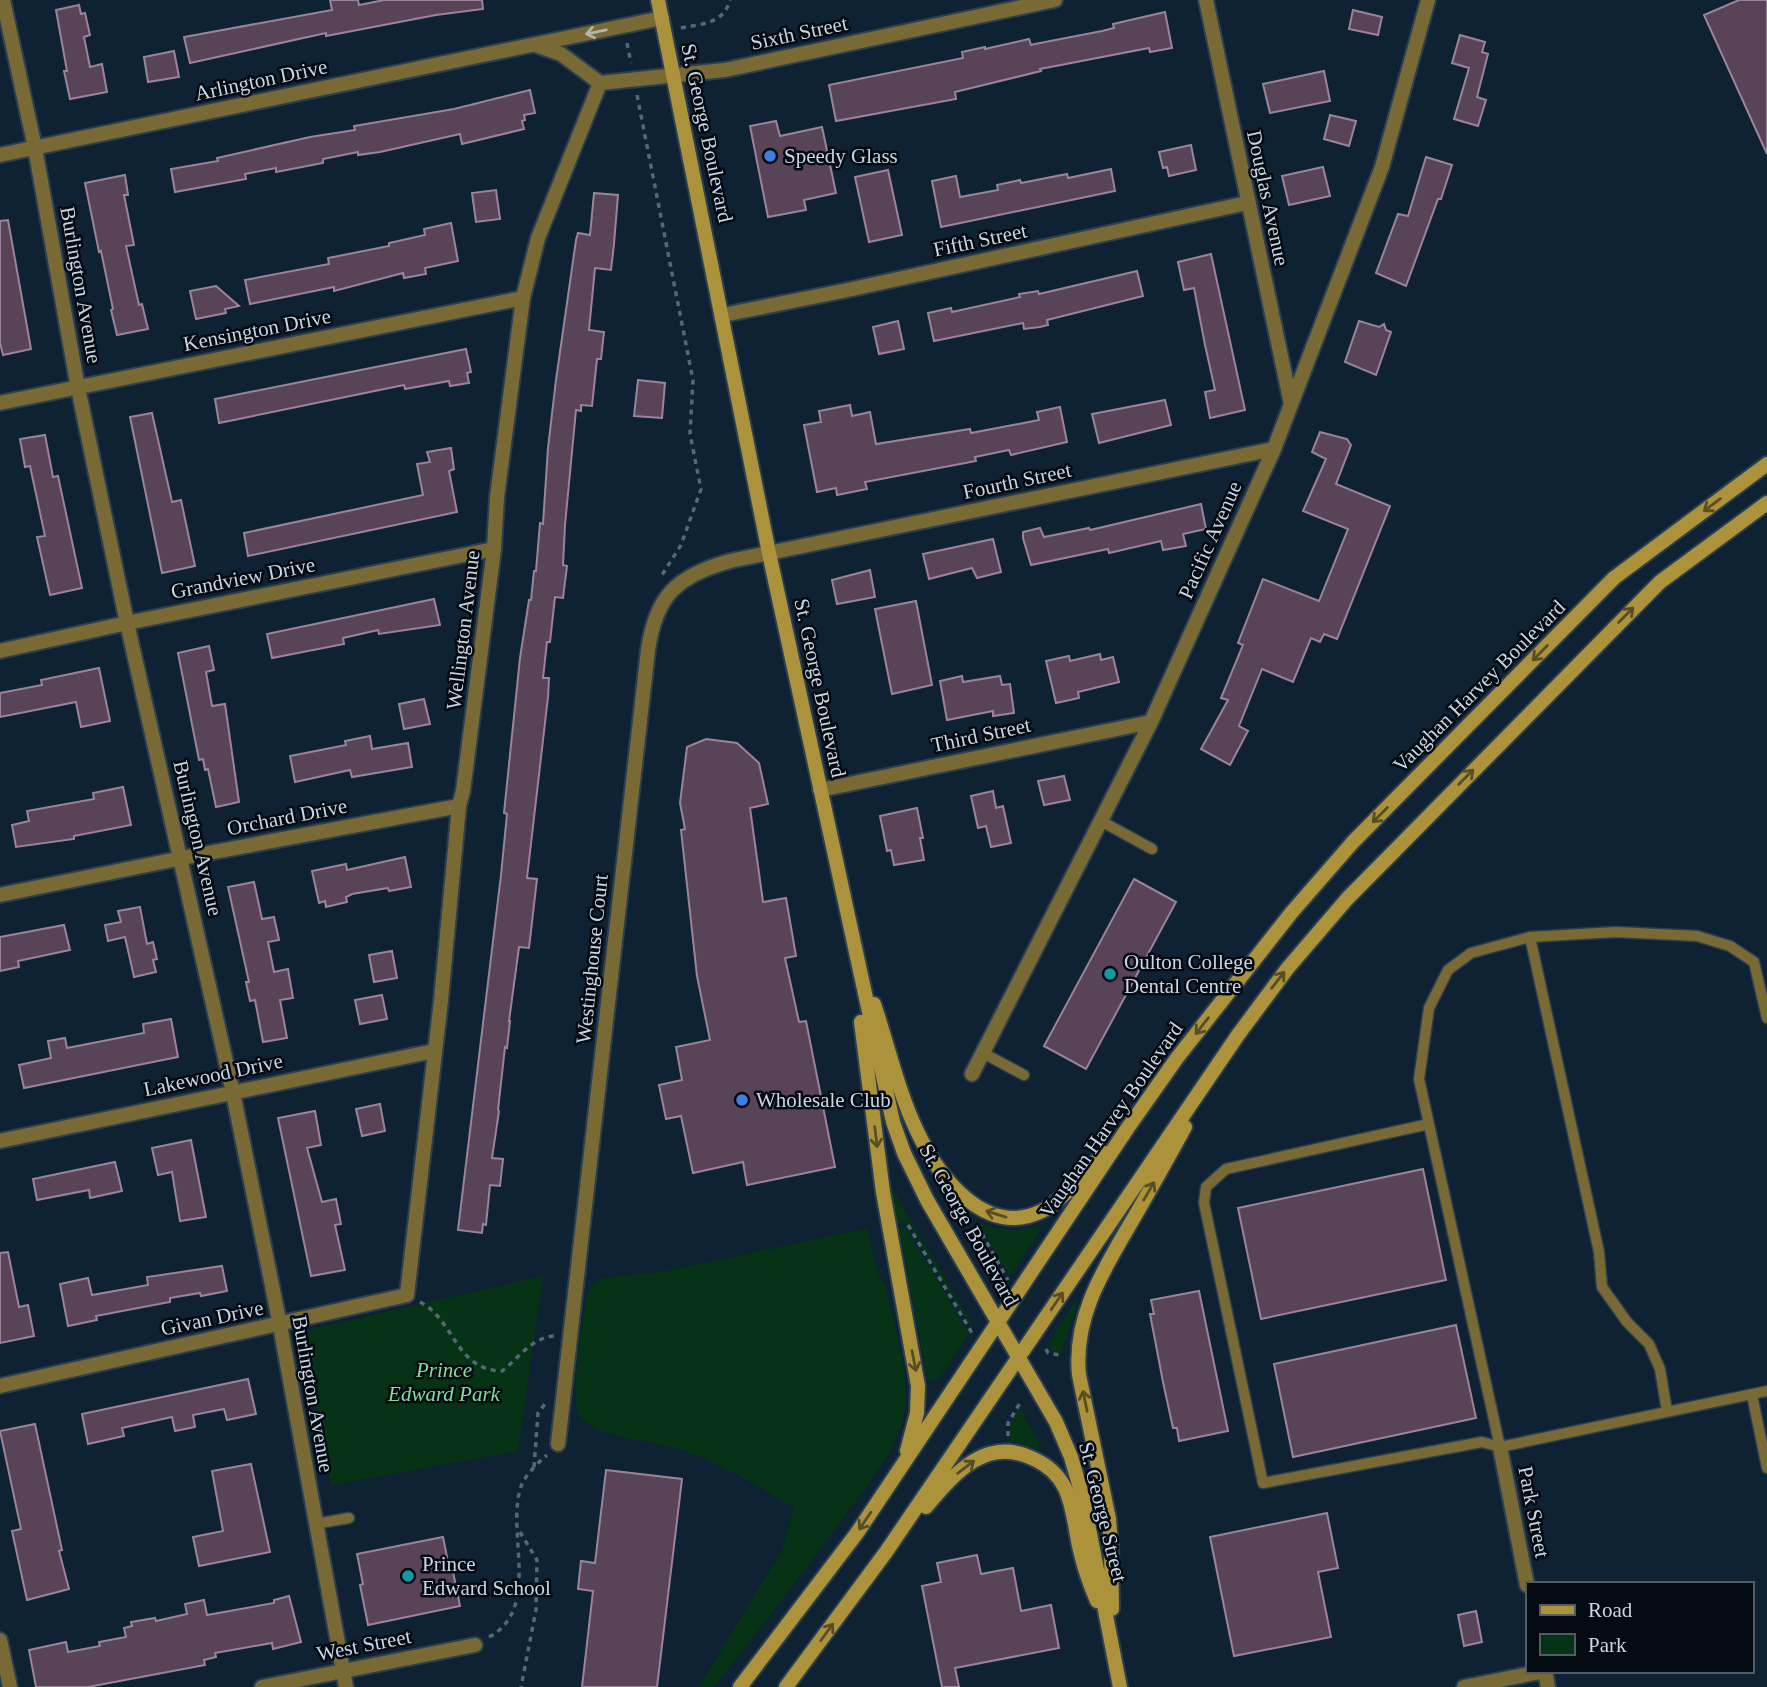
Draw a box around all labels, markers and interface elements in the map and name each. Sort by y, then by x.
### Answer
street label: Sixth Street [748,11,850,55]
one-way arrow [585,26,608,40]
street label: St. George Boulevard [676,41,738,225]
street label: Arlington Drive [193,54,329,106]
street label: Douglas Avenue [1242,128,1294,268]
place label: Speedy Glass [784,144,898,168]
marker: Speedy Glass [762,148,778,164]
street label: Burlington Avenue [55,205,107,365]
street label: Fifth Street [931,218,1029,262]
street label: Kensington Drive [181,304,333,356]
street label: Fourth Street [961,458,1074,504]
street label: Pacific Avenue [1173,477,1247,603]
one-way arrow [1703,497,1722,512]
street label: Wellington Avenue [441,549,485,711]
street label: Grandview Drive [169,552,317,604]
street label: Vaughan Harvey Boulevard [1388,595,1570,777]
street label: St. George Boulevard [789,596,851,780]
one-way arrow [1617,607,1634,624]
one-way arrow [1532,644,1549,661]
street label: Third Street [929,713,1033,757]
street label: Burlington Avenue [168,758,228,918]
one-way arrow [1457,768,1474,785]
street label: Orchard Drive [225,794,349,840]
one-way arrow [1372,806,1389,823]
street label: Westinghouse Court [571,873,613,1045]
place label: Oulton College Dental Centre [1124,950,1253,998]
marker: Oulton College Dental Centre [1102,966,1118,982]
one-way arrow [1271,971,1286,989]
one-way arrow [1194,1016,1209,1034]
street label: Vaughan Harvey Boulevard [1034,1017,1188,1222]
street label: Lakewood Drive [141,1049,285,1101]
place label: Wholesale Club [756,1088,891,1112]
marker: Wholesale Club [734,1092,750,1108]
one-way arrow [869,1125,882,1148]
street label: St. George Boulevard [914,1140,1024,1311]
one-way arrow [1142,1182,1156,1202]
one-way arrow [985,1207,1007,1220]
one-way arrow [1050,1292,1064,1311]
street label: Givan Drive [158,1295,266,1341]
street label: Burlington Avenue [287,1314,339,1474]
one-way arrow [908,1349,921,1372]
park label: Prince Edward Park [387,1358,501,1406]
one-way arrow [1077,1390,1091,1413]
street label: St. George Street [1074,1439,1132,1585]
one-way arrow [956,1459,974,1474]
street label: Park Street [1513,1464,1555,1560]
one-way arrow [858,1511,872,1530]
place label: Prince Edward School [422,1552,551,1600]
marker: Prince Edward School [400,1568,416,1584]
legend [1526,1582,1753,1673]
text: Road [1588,1598,1633,1622]
street label: West Street [315,1624,413,1666]
one-way arrow [820,1624,835,1642]
text: Park [1588,1633,1627,1657]

